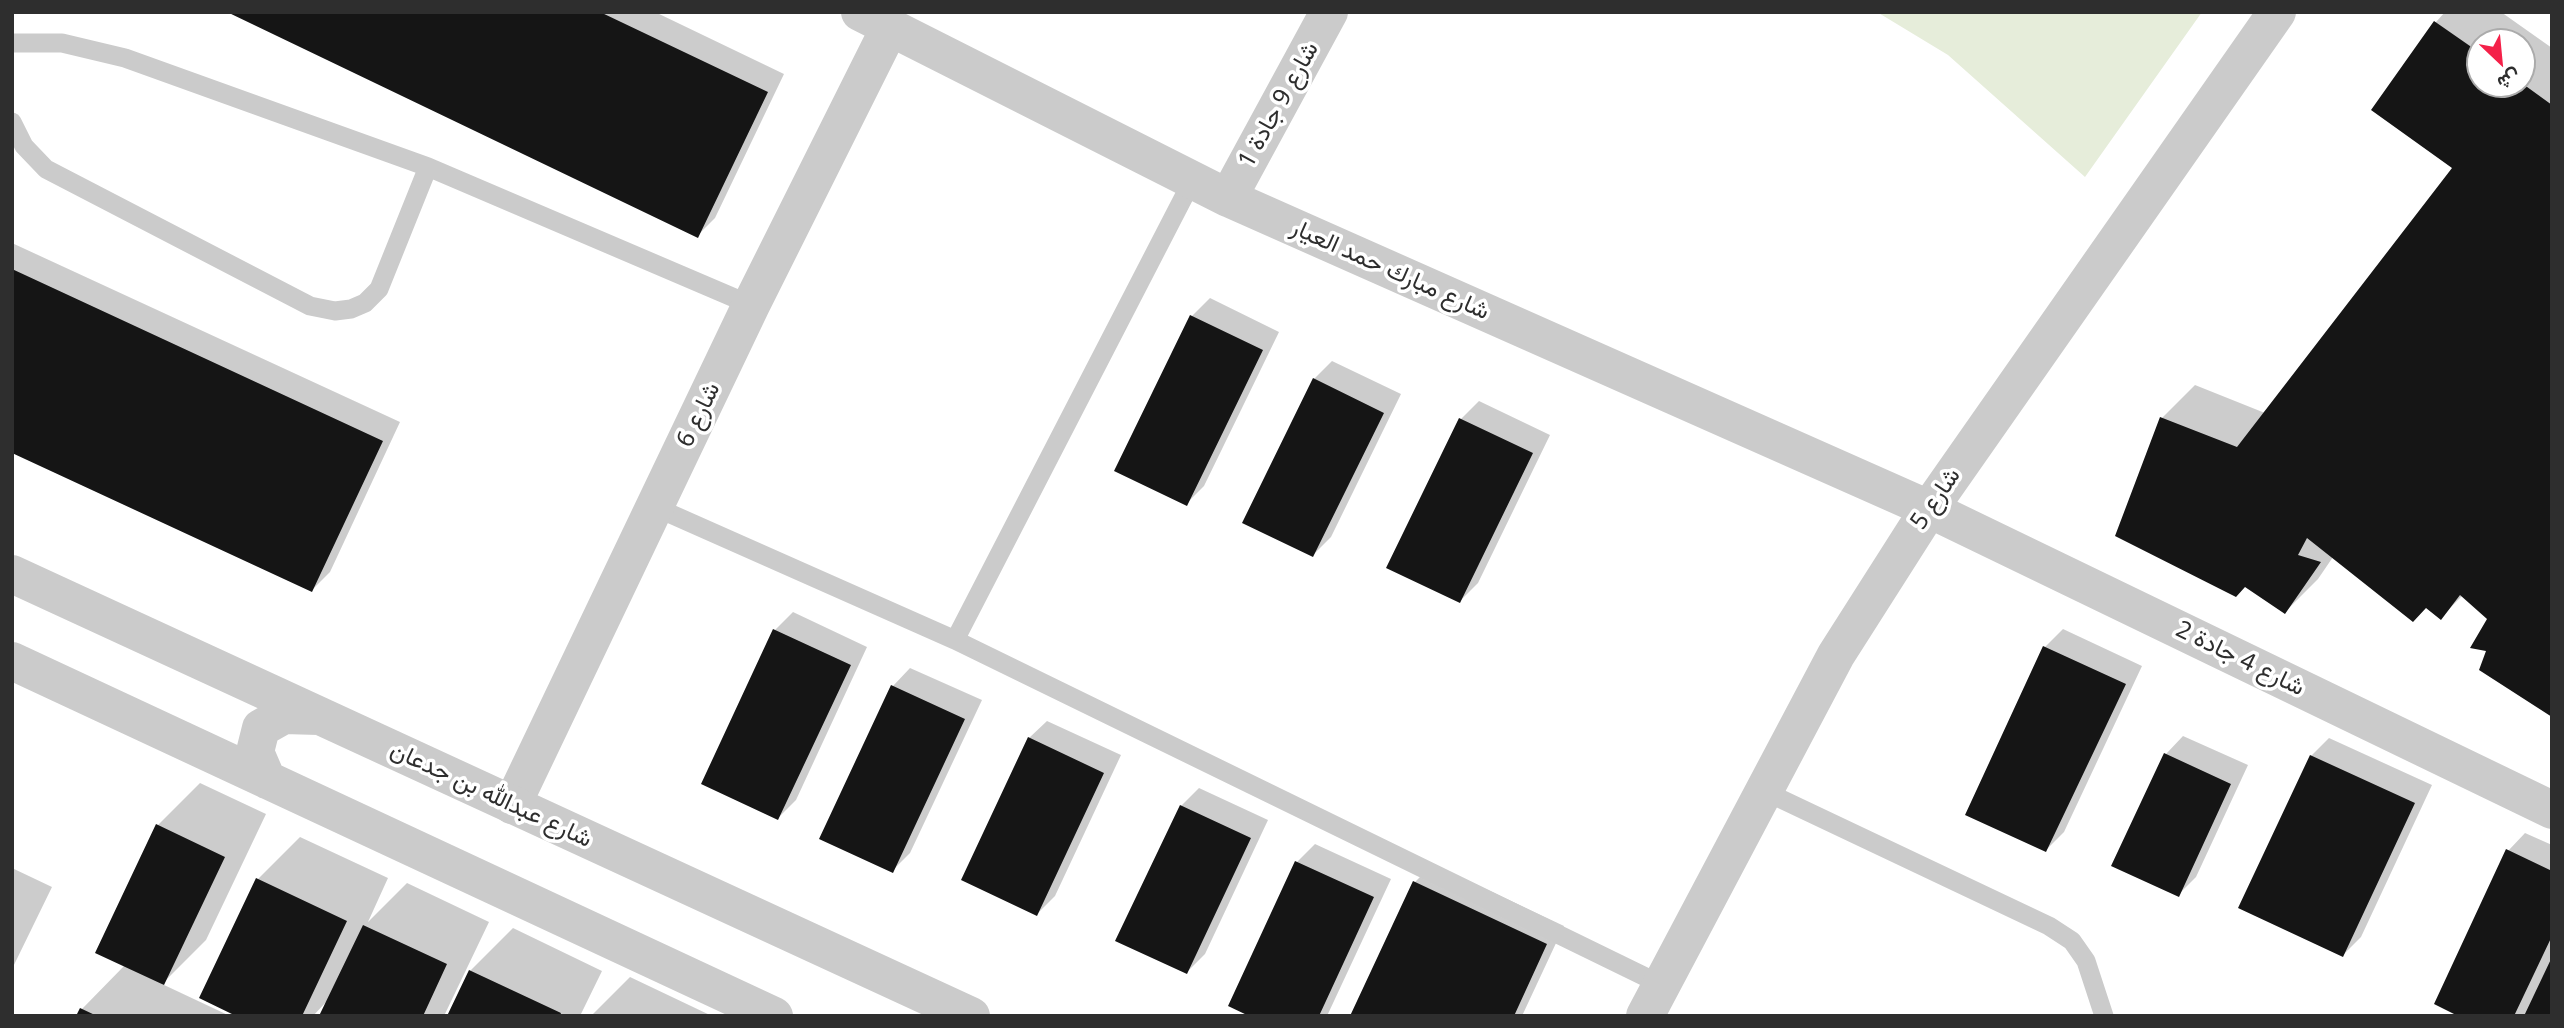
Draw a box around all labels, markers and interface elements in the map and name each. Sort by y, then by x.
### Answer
north arrow [2466,28,2536,98]
street label: شارع 9 جادة 1 [1233,37,1325,173]
text: ش [2493,63,2525,97]
street label: شارع مبارك حمد العيار [1286,213,1494,327]
street label: شارع 6 [671,378,727,452]
street label: شارع 5 [1905,463,1967,535]
street label: شارع 4 جادة 2 [2171,615,2309,703]
street label: شارع عبدالله بن جدعان [386,736,596,854]

